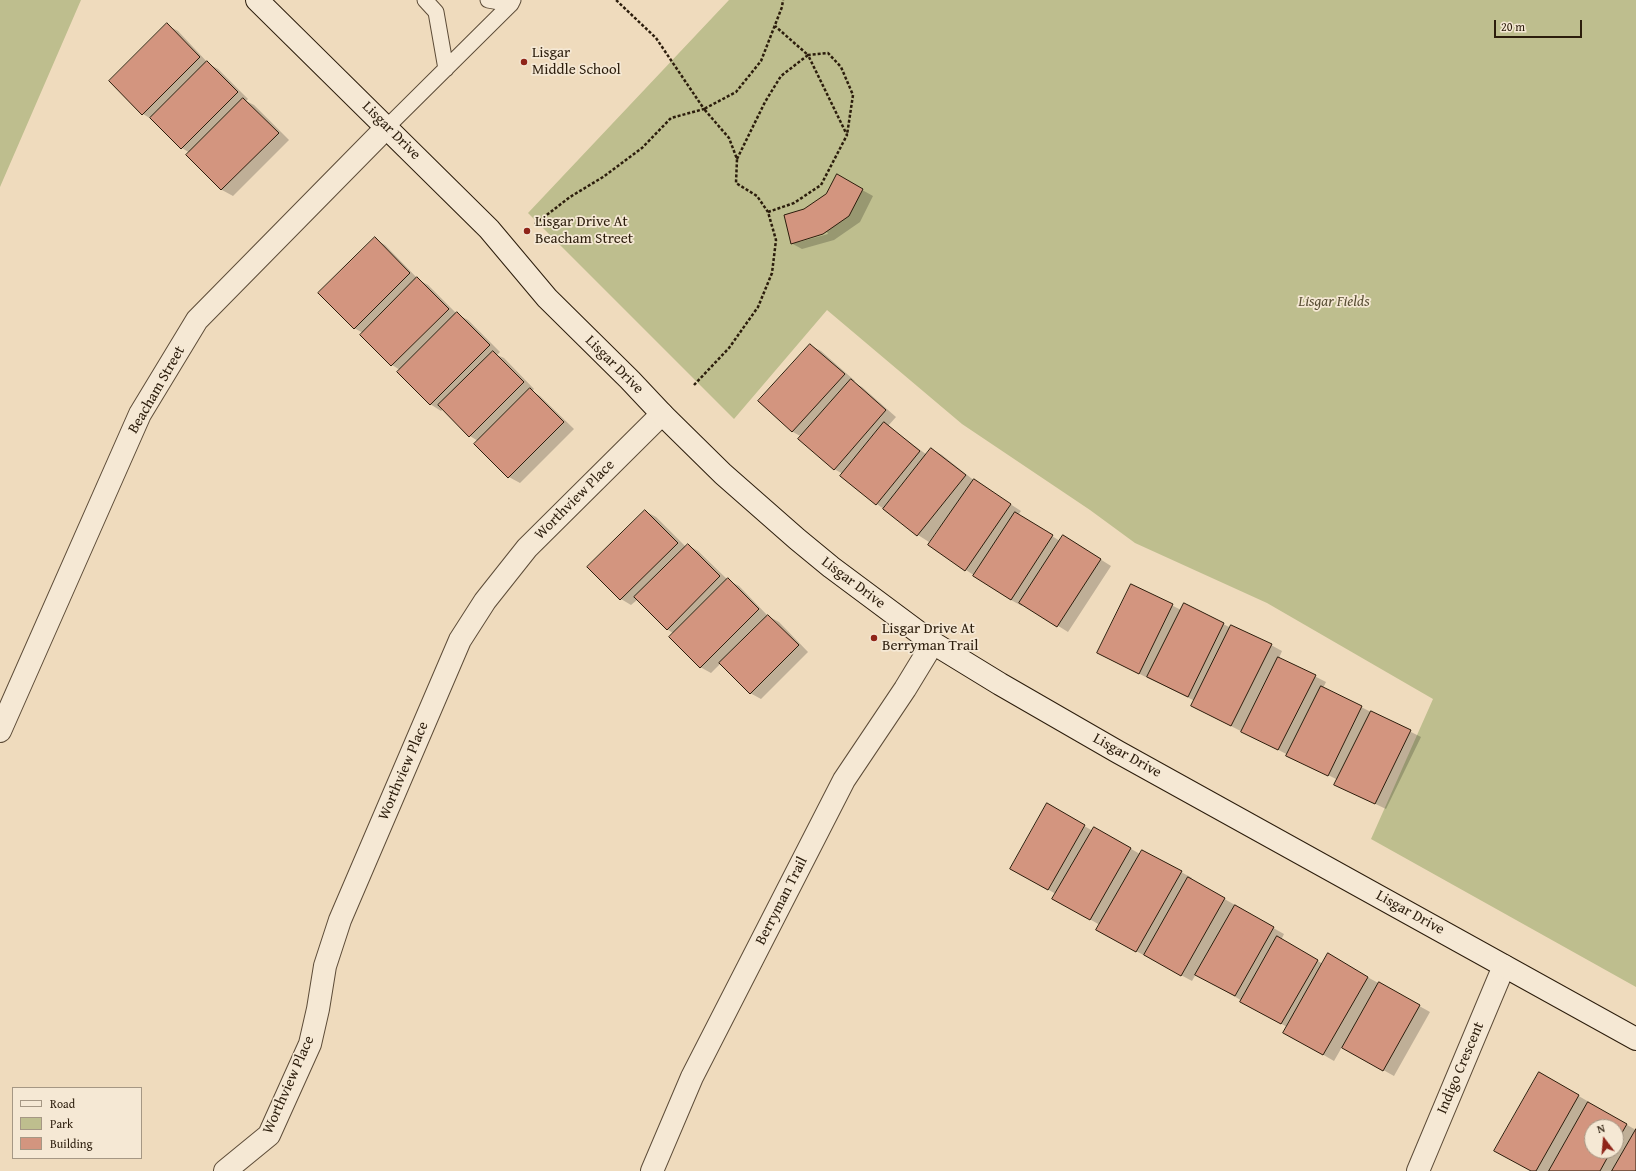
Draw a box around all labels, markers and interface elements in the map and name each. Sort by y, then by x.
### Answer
scale bar [1496,12,1584,38]
text: 20 m [1501,18,1525,35]
place label: Lisgar Middle School [532,44,621,79]
marker: Lisgar Middle School [519,57,529,67]
street label: Lisgar Drive [358,98,424,164]
place label: Lisgar Drive At Beacham Street [535,213,633,248]
marker: Lisgar Drive At Beacham Street [522,226,532,236]
park label: Lisgar Fields [1298,293,1370,311]
street label: Lisgar Drive [581,332,647,398]
street label: Beacham Street [125,343,189,437]
street label: Worthview Place [531,456,619,544]
street label: Lisgar Drive [818,553,888,613]
place label: Lisgar Drive At Berryman Trail [882,620,978,655]
marker: Lisgar Drive At Berryman Trail [869,633,879,643]
street label: Worthview Place [375,719,433,823]
street label: Lisgar Drive [1090,730,1164,782]
street label: Berryman Trail [752,854,812,948]
street label: Lisgar Drive [1373,887,1447,939]
street label: Indigo Crescent [1434,1019,1488,1117]
street label: Worthview Place [259,1033,319,1137]
legend [12,1087,142,1159]
text: Road [50,1095,75,1112]
text: Park [50,1115,73,1132]
north arrow [1584,1119,1624,1159]
text: N [1595,1120,1607,1137]
text: Building [50,1135,93,1152]

